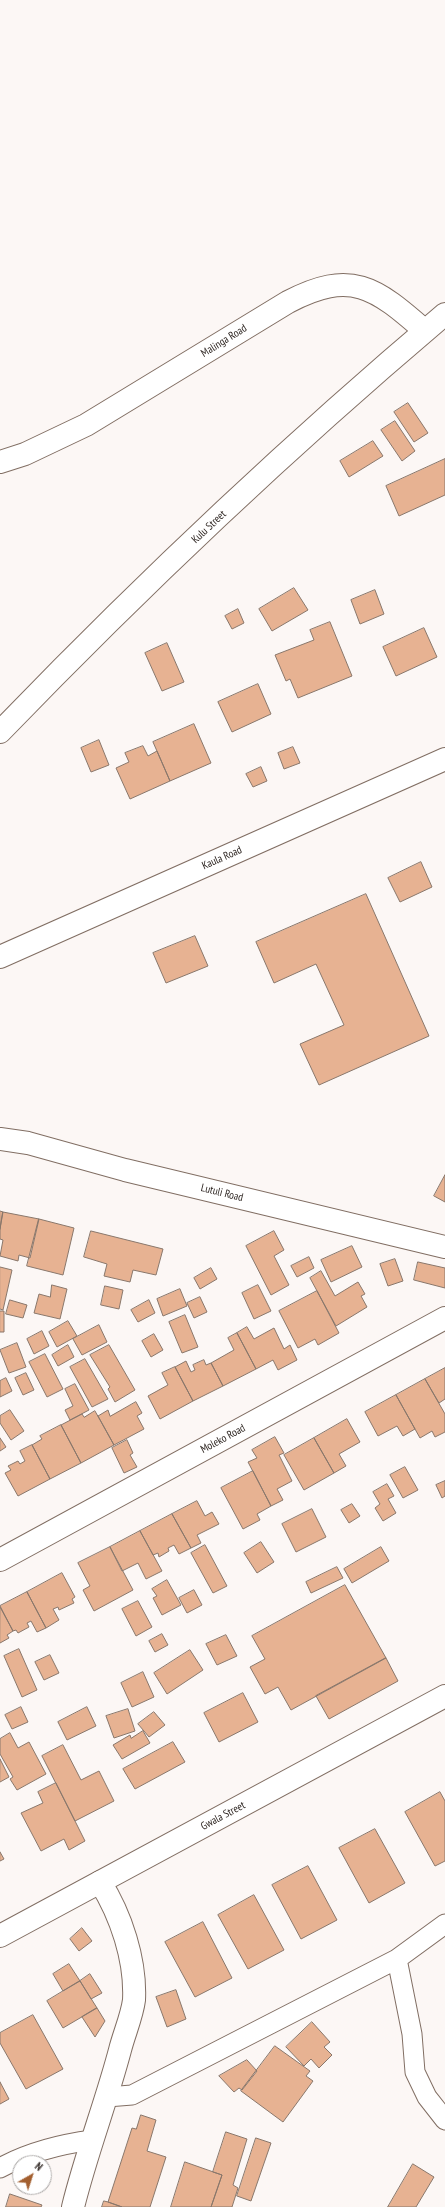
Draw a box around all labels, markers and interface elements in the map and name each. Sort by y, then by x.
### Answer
street label: Malinga Road [199,322,249,360]
street label: Kulu Street [189,508,229,546]
street label: Kaula Road [200,843,244,873]
street label: Lutuli Road [200,1181,244,1205]
street label: Moleko Road [198,1422,248,1456]
street label: Gwala Street [199,1799,247,1833]
north arrow [12,2155,52,2195]
text: N [32,2159,46,2174]

